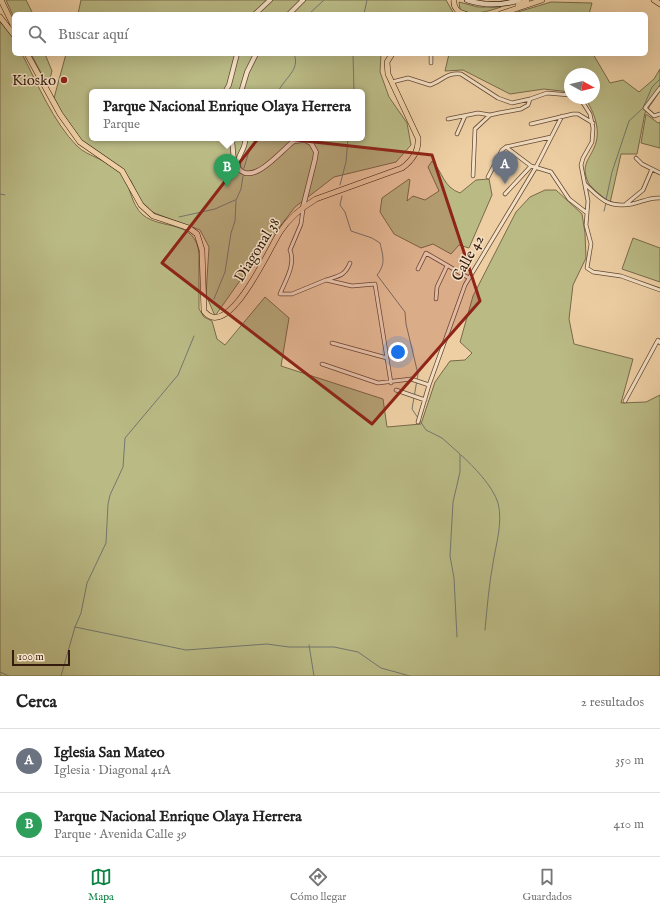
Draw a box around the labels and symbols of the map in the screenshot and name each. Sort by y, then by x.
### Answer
north arrow [564,68,600,104]
place label: Kiosko [12,71,56,90]
marker: Kiosko [59,75,69,85]
pin: A [492,151,518,184]
pin: B [214,154,240,187]
street label: Diagonal 38 [230,214,284,286]
street label: Calle 42 [448,232,488,284]
your location [388,342,408,362]
scale bar [12,648,70,667]

